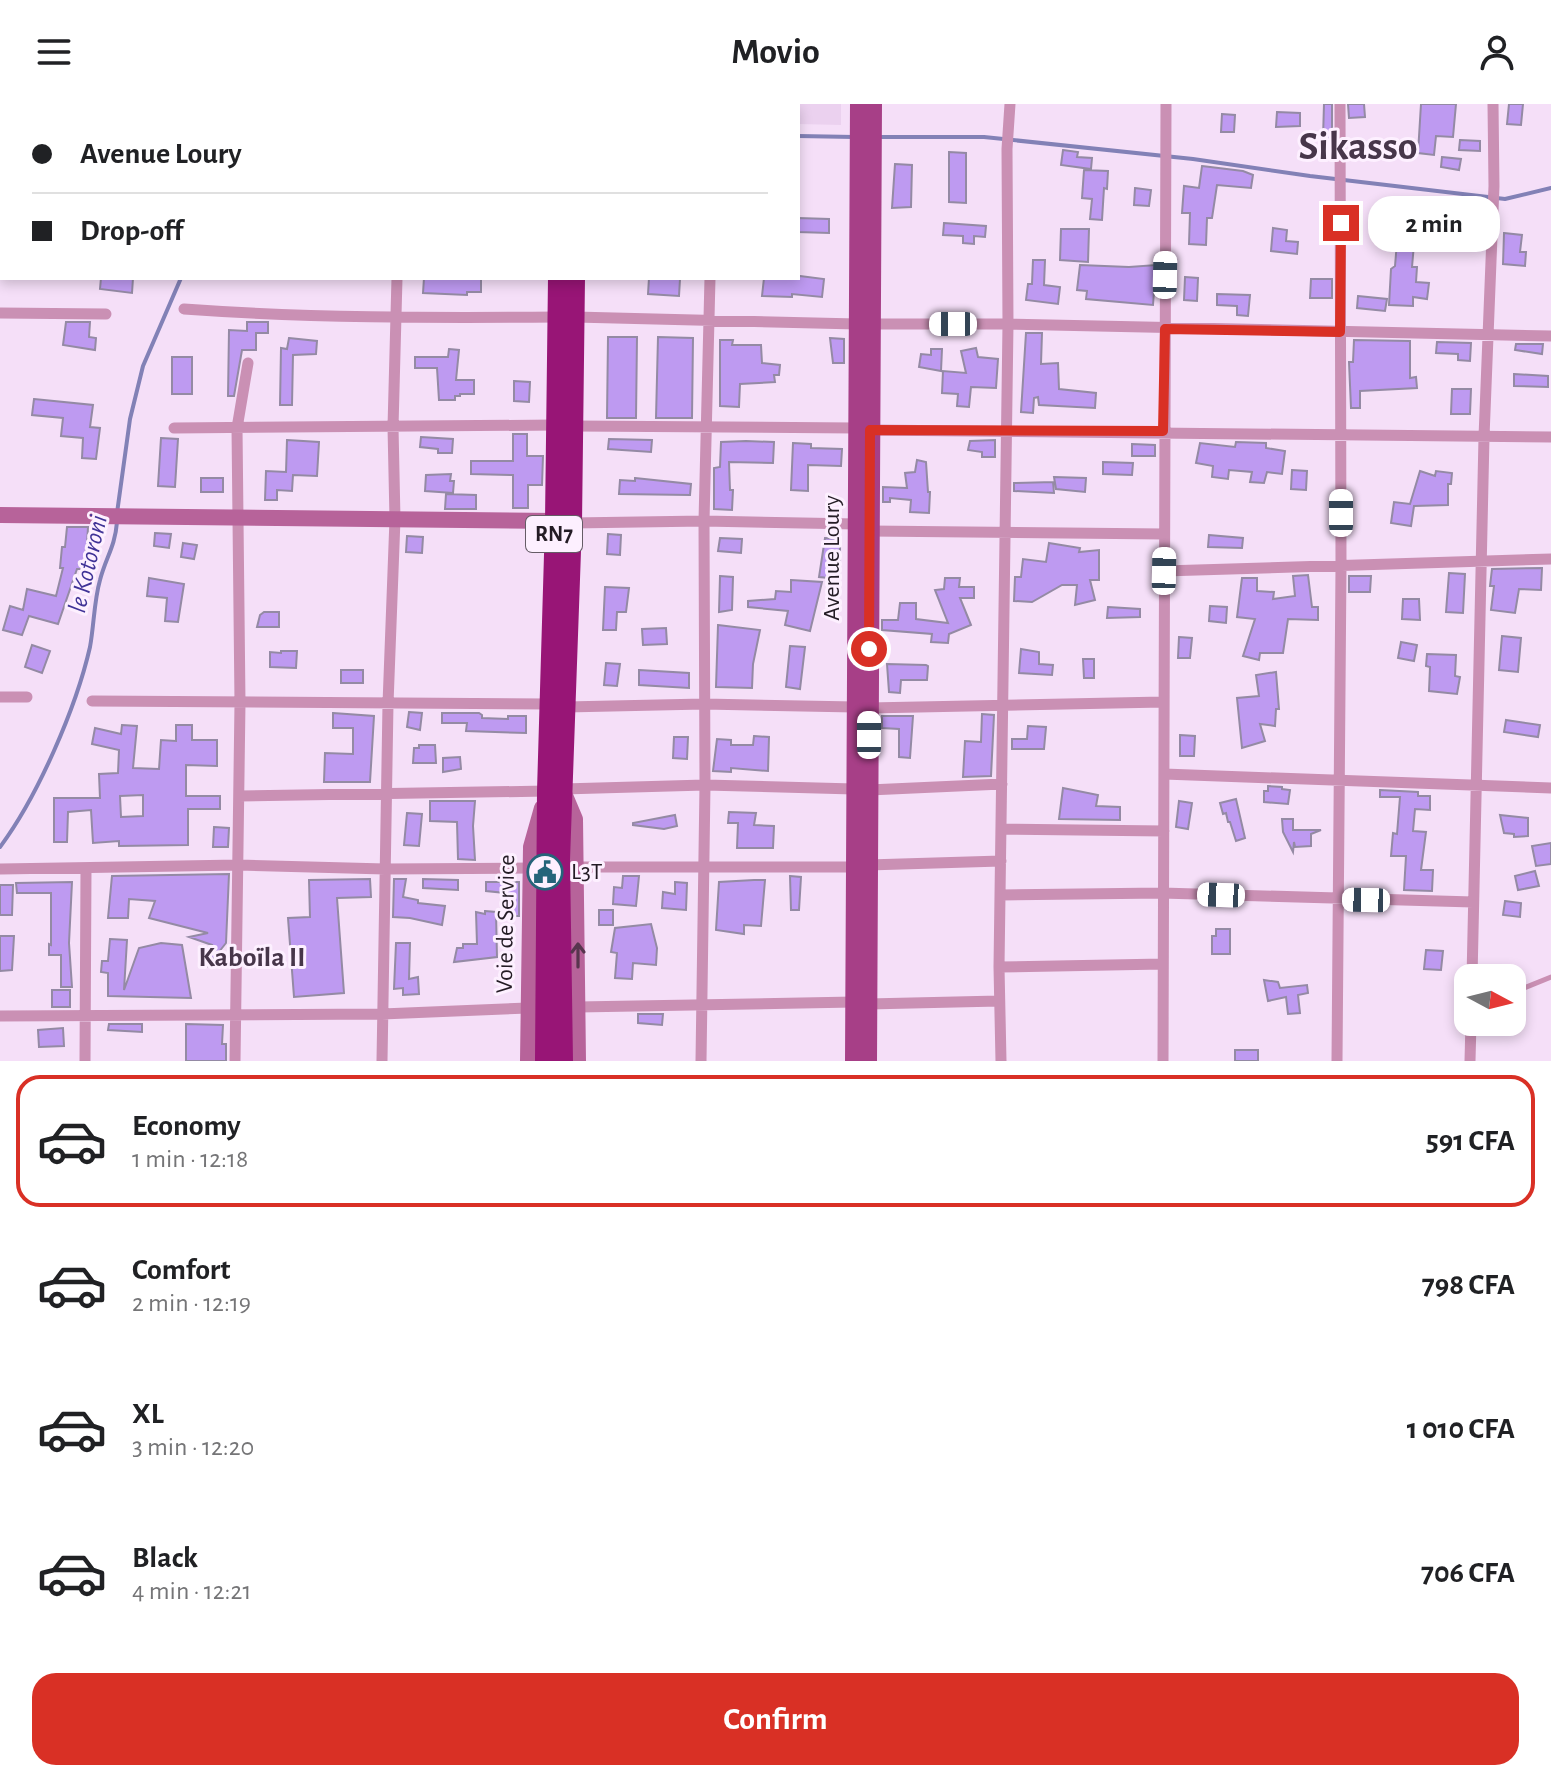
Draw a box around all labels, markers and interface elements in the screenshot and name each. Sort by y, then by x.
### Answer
icon: menu [32,30,76,74]
icon: person [1475,30,1519,74]
text: Movio [731,34,820,70]
district label: Sikasso [1298,127,1418,167]
text: Avenue Loury [80,139,242,169]
callout: 2 min [1369,195,1501,251]
route end [1323,205,1359,241]
text: 2 min [1405,211,1463,237]
text: Drop-off [80,216,183,246]
car [1153,251,1177,299]
car [929,312,977,336]
car [1329,489,1353,537]
street label: Avenue Loury [820,495,844,621]
water label: le Kotoroni [64,512,112,615]
road number: RN7 [526,516,582,552]
car [1152,547,1176,595]
route start [851,631,887,667]
car [857,711,881,759]
public building icon: L3T [526,853,564,891]
street label: Voie de Service [493,854,519,994]
place label: L3T [571,860,603,884]
car [1197,882,1245,908]
car [1342,888,1390,912]
one-way arrow [570,942,586,969]
district label: Kaboïla II [199,944,305,972]
north arrow [1454,964,1526,1036]
map controls [1454,964,1526,1036]
icon: car [36,1105,108,1177]
text: Economy [132,1111,241,1141]
text: 591 CFA [1426,1126,1515,1156]
text: 1 min · 12:18 [132,1146,248,1172]
icon: car [36,1249,108,1321]
text: Comfort [132,1255,231,1285]
text: 798 CFA [1422,1270,1515,1300]
text: 2 min · 12:19 [132,1290,251,1316]
icon: car [36,1393,108,1465]
text: XL [132,1399,164,1429]
text: 1 010 CFA [1407,1414,1515,1444]
text: 3 min · 12:20 [132,1434,254,1460]
icon: car [36,1537,108,1609]
text: Black [132,1543,198,1573]
text: 706 CFA [1421,1558,1515,1588]
text: 4 min · 12:21 [132,1578,251,1604]
button: Confirm [32,1673,1519,1765]

